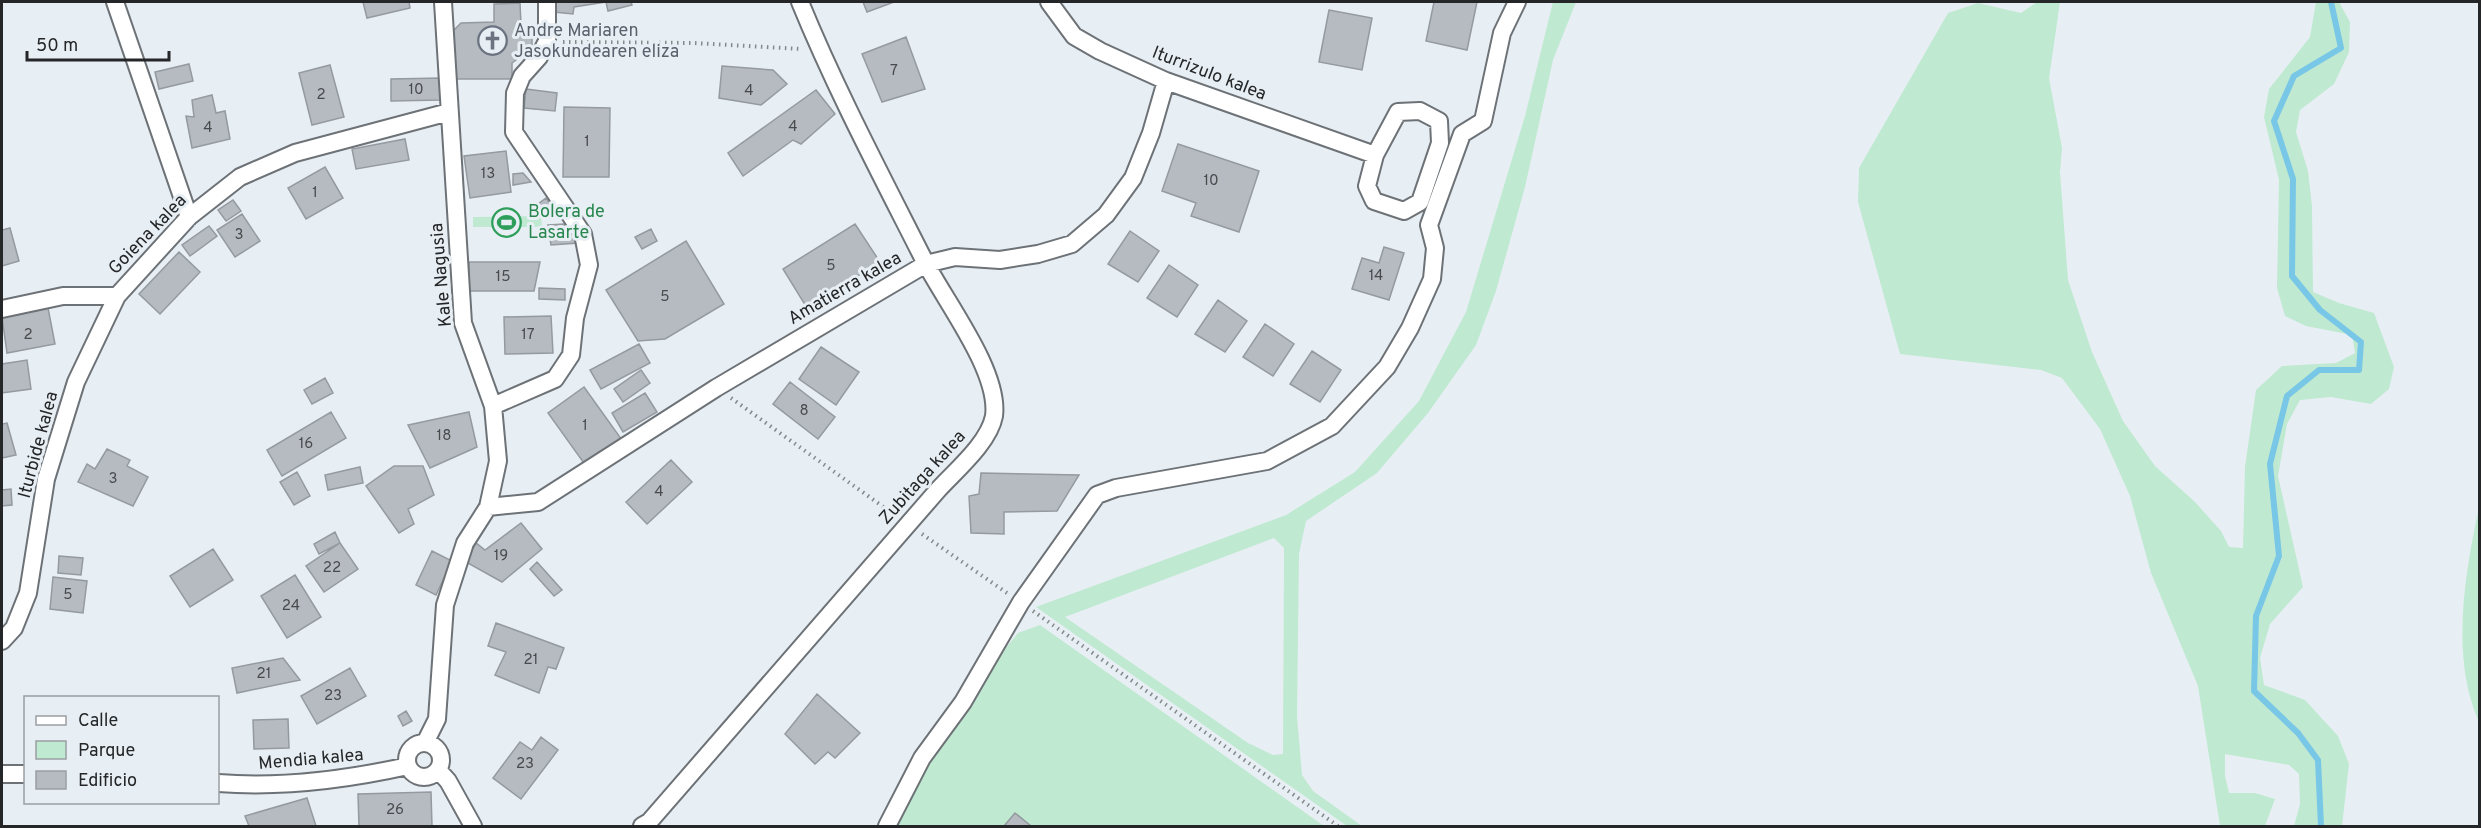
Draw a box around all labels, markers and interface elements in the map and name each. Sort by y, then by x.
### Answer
place label: Andre Mariaren Jasokundearen eliza [514,20,679,64]
scale bar [27,24,170,62]
church icon: Andre Mariaren Jasokundearen eliza [477,25,509,57]
text: 50 m [36,35,78,58]
street label: Iturrizulo kalea [1149,42,1269,106]
house number: 7 [890,62,898,81]
house number: 10 [408,81,424,100]
house number: 4 [744,82,754,101]
house number: 2 [316,86,326,105]
house number: 4 [788,118,798,137]
house number: 4 [203,119,213,138]
house number: 1 [584,133,590,152]
house number: 13 [481,165,495,184]
house number: 10 [1203,172,1219,191]
house number: 1 [312,184,318,203]
street label: Goiena kalea [104,190,192,280]
place label: Bolera de Lasarte [528,201,605,245]
sports icon: Bolera de Lasarte [491,206,523,238]
street label: Kale Nagusia [426,222,458,328]
house number: 3 [234,226,244,245]
street label: Amatierra kalea [784,247,906,331]
house number: 5 [826,257,836,276]
house number: 14 [1369,267,1383,286]
house number: 15 [496,268,510,287]
house number: 5 [660,288,670,307]
house number: 2 [23,326,33,345]
house number: 17 [521,326,535,345]
street label: Iturbide kalea [14,389,64,501]
house number: 8 [799,402,809,421]
house number: 1 [582,417,588,436]
street label: Zubitaga kalea [875,426,971,530]
house number: 18 [437,427,451,446]
house number: 16 [299,435,313,454]
house number: 3 [108,470,118,489]
house number: 4 [654,483,664,502]
house number: 19 [494,547,508,566]
house number: 22 [323,559,341,578]
house number: 5 [63,586,73,605]
house number: 24 [282,597,300,616]
house number: 21 [524,651,538,670]
house number: 21 [257,665,271,684]
house number: 23 [324,687,342,706]
legend [24,696,219,804]
text: Calle [78,710,118,733]
text: Parque [78,740,135,763]
street label: Mendia kalea [257,744,365,776]
house number: 23 [516,755,534,774]
text: Edificio [78,770,137,793]
house number: 26 [386,801,404,820]

